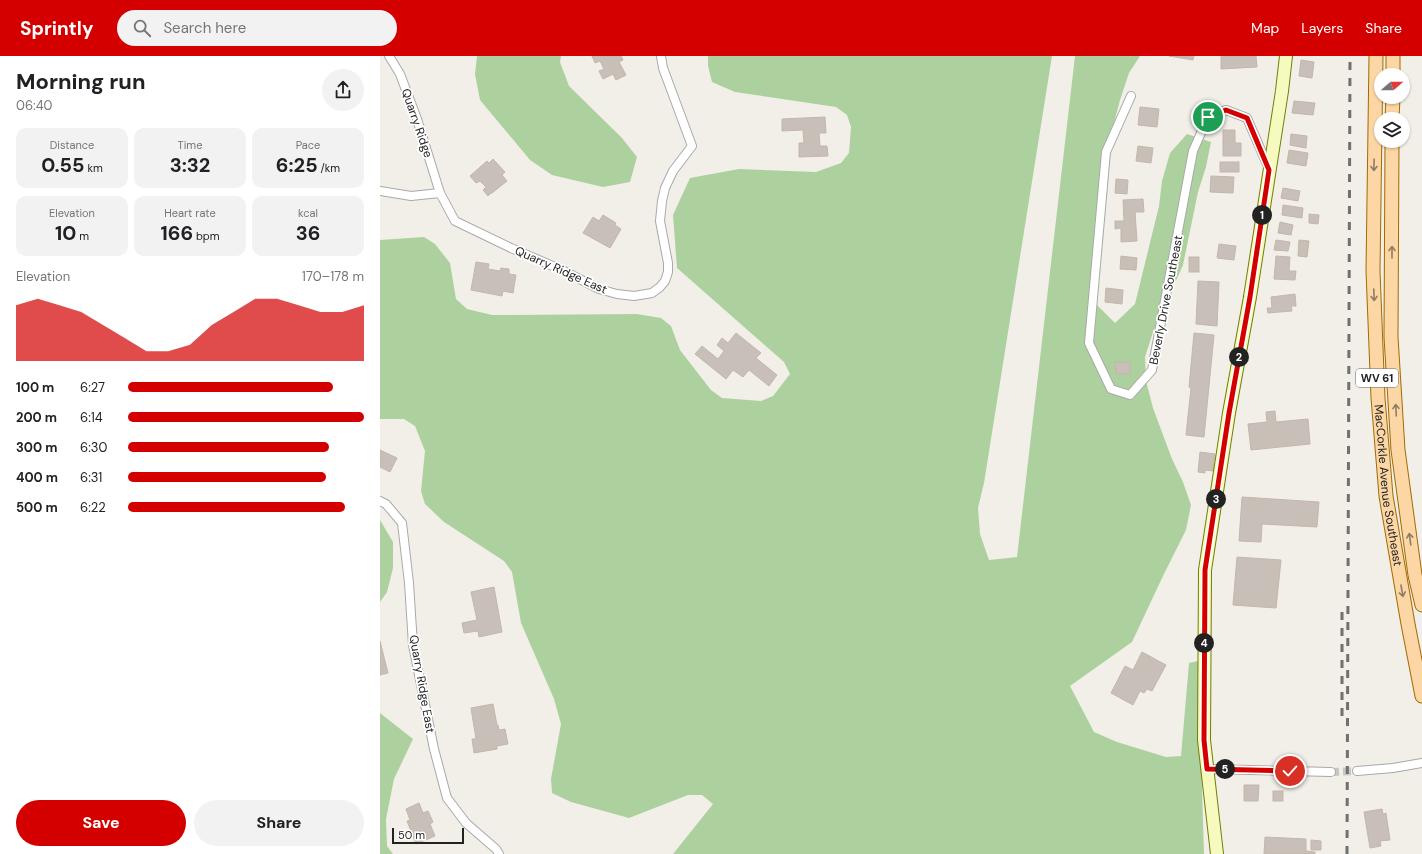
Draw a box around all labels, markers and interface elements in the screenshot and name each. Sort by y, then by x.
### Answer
search box [117,10,397,46]
text: Sprintly [20,16,93,41]
icon: search [131,17,153,39]
text: Search here [163,18,246,38]
text: Map [1251,19,1279,37]
text: Layers [1301,19,1343,37]
text: Share [1365,19,1402,37]
text: Morning run [16,67,146,96]
north arrow [1374,68,1410,104]
map controls [1374,68,1410,148]
button: share [322,69,364,111]
street label: Quarry Ridge [398,86,436,160]
text: 06:40 [16,97,52,114]
pin [1191,100,1225,134]
icon: arrive [1197,106,1219,128]
button: layers [1374,112,1410,148]
text: Distance [50,138,94,152]
text: Time [178,138,202,152]
text: Pace [296,138,320,152]
text: 0.55 [41,152,84,178]
text: 3:32 [170,152,210,178]
text: 6:25 [276,152,318,178]
one-way arrow [1370,158,1378,171]
text: km [84,161,103,175]
text: /km [318,161,340,175]
pin: 1 [1252,205,1272,225]
text: Elevation [49,206,95,220]
text: Heart rate [164,206,216,220]
text: kcal [298,206,318,220]
text: 1 [1260,208,1264,222]
text: 10 [55,220,76,246]
text: 166 [160,220,193,246]
text: 36 [296,220,320,246]
text: m [76,229,89,243]
text: bpm [193,229,220,243]
street label: Beverly Drive Southeast [1146,234,1186,366]
street label: Quarry Ridge East [512,243,610,298]
one-way arrow [1388,246,1396,259]
text: Elevation [16,268,70,285]
text: 170–178 m [302,268,364,285]
one-way arrow [1370,288,1377,301]
pin: 2 [1229,347,1249,367]
text: 2 [1236,350,1242,364]
road number: WV 61 [1356,369,1398,387]
text: 100 m [16,379,54,396]
text: 6:27 [80,379,105,396]
street label: MacCorkle Avenue Southeast [1371,404,1406,568]
one-way arrow [1392,404,1399,417]
text: 200 m [16,409,57,426]
text: 6:14 [80,409,103,426]
text: 300 m [16,439,57,456]
text: 6:30 [80,439,107,456]
text: 400 m [16,469,58,486]
text: 6:31 [80,469,102,486]
pin: 3 [1206,489,1226,509]
text: 3 [1213,492,1219,506]
text: 500 m [16,499,58,516]
text: 6:22 [80,499,106,516]
one-way arrow [1406,533,1414,546]
one-way arrow [1398,584,1406,597]
pin: 4 [1194,633,1214,653]
street label: Quarry Ridge East [406,634,439,735]
text: 4 [1200,636,1208,650]
pin [1273,754,1307,788]
pin: 5 [1215,759,1235,779]
icon: check [1279,760,1301,782]
text: 5 [1222,762,1228,776]
button: Save [16,800,186,846]
button: Share [194,800,364,846]
scale bar [392,826,464,845]
text: 50 m [398,828,425,842]

